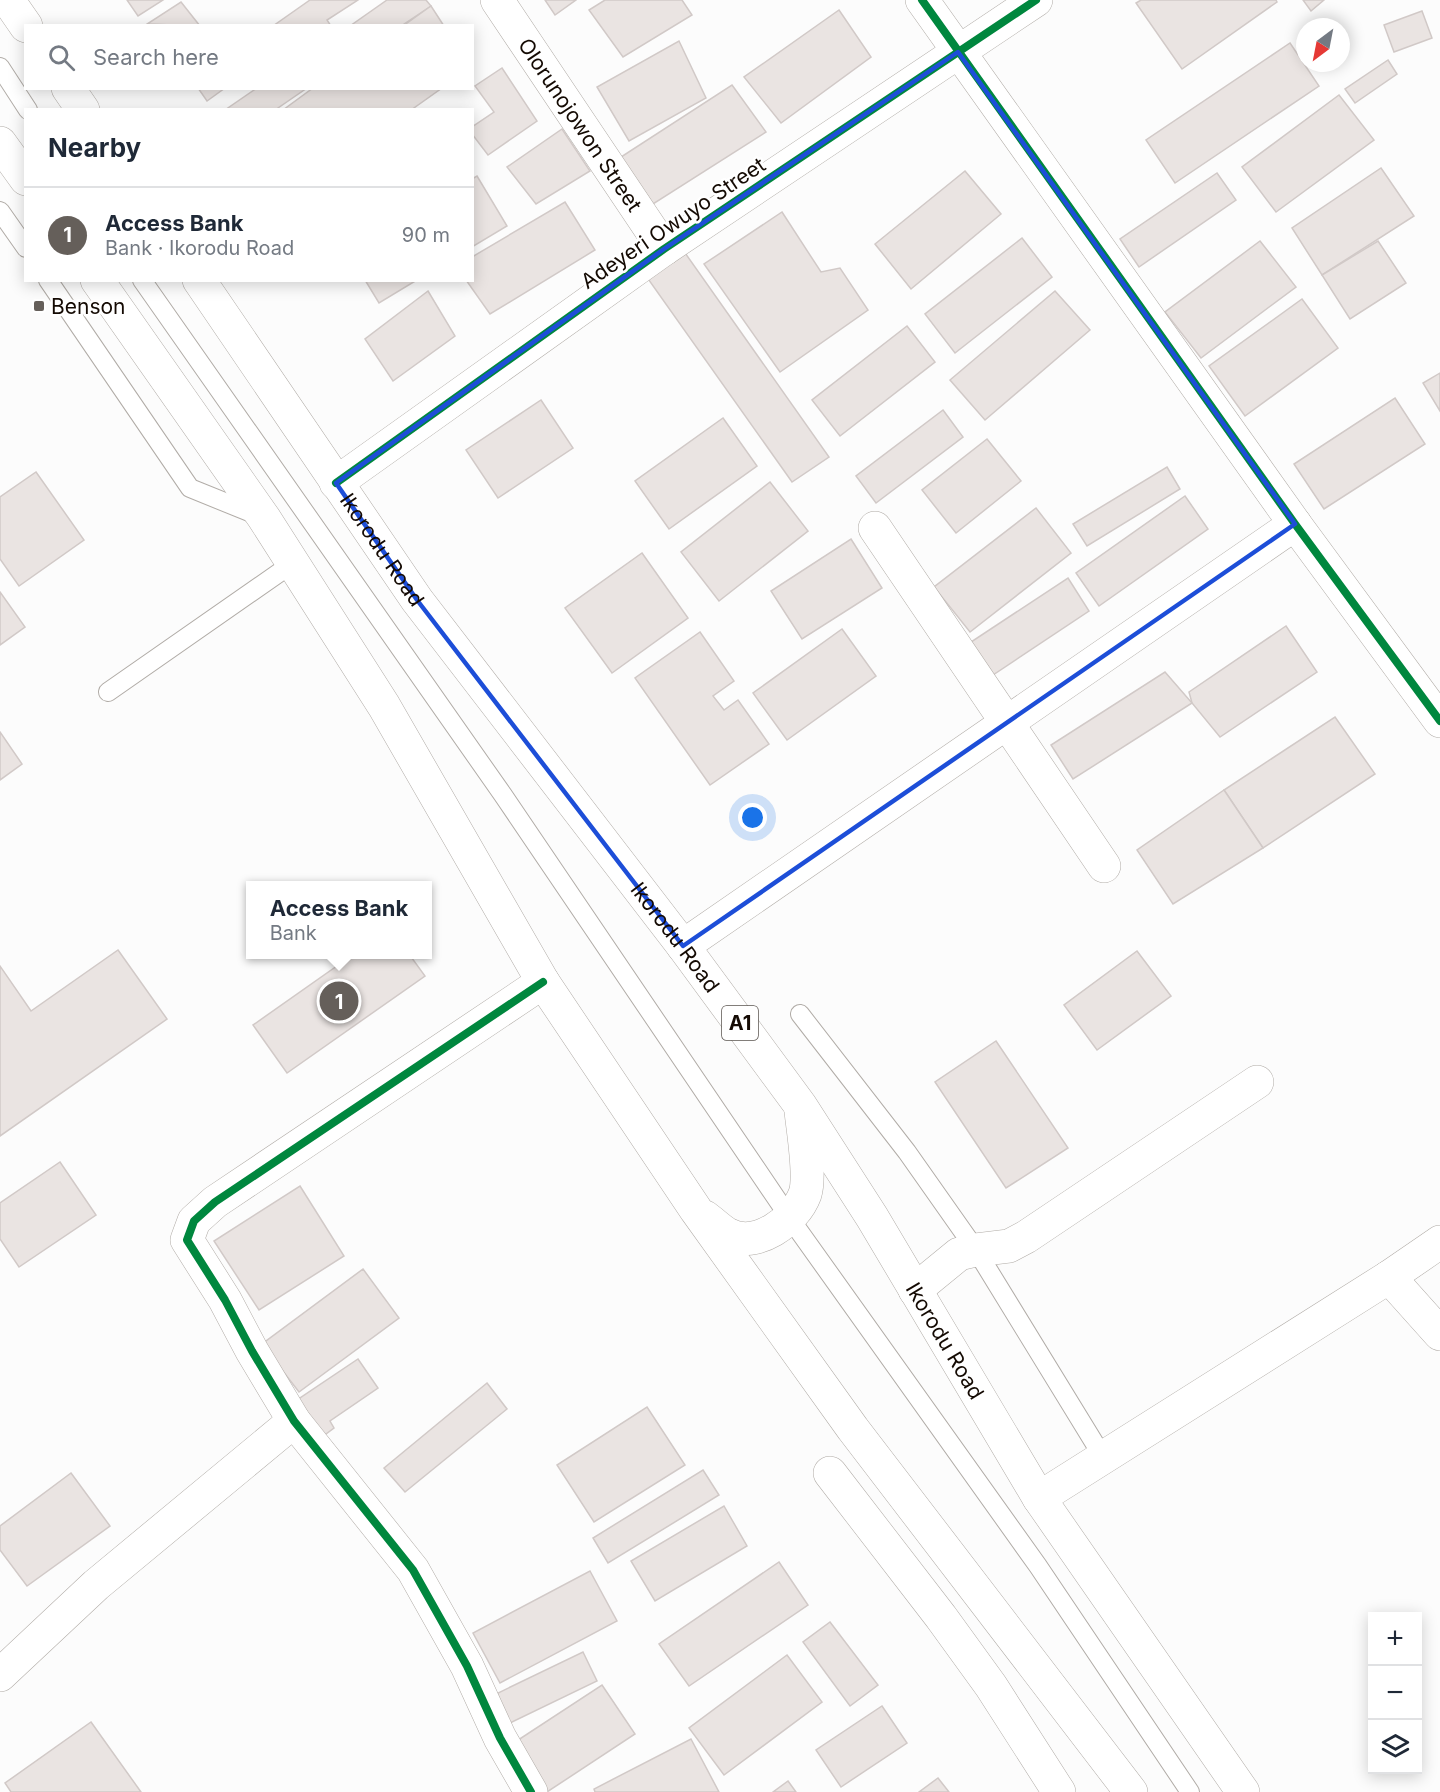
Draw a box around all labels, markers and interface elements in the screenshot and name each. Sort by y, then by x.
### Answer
north arrow [1296,18,1350,72]
search box [24,24,474,90]
street label: Olorunojowon Street [514,33,648,216]
icon: search [45,41,78,74]
text: Search here [93,44,219,70]
text: Nearby [48,132,141,163]
street label: Adeyeri Owuyo Street [576,152,770,294]
text: Access Bank [105,210,244,236]
text: 1 [63,223,72,247]
text: 90 m [402,223,450,247]
text: Bank · Ikorodu Road [105,236,294,260]
place label: Benson [51,294,125,319]
marker: Benson [32,299,46,313]
street label: Ikorodu Road [335,488,430,611]
your location [738,803,767,832]
street label: Ikorodu Road [626,877,725,997]
popup [246,881,432,959]
text: Access Bank [270,895,408,921]
text: Bank [270,921,317,945]
pin: 1 [320,978,358,1024]
road number: A1 [722,1006,758,1040]
street label: Ikorodu Road [901,1278,990,1403]
map controls [1368,1612,1422,1774]
button: + [1368,1612,1422,1666]
button: − [1368,1666,1422,1720]
button: layers [1368,1720,1422,1774]

